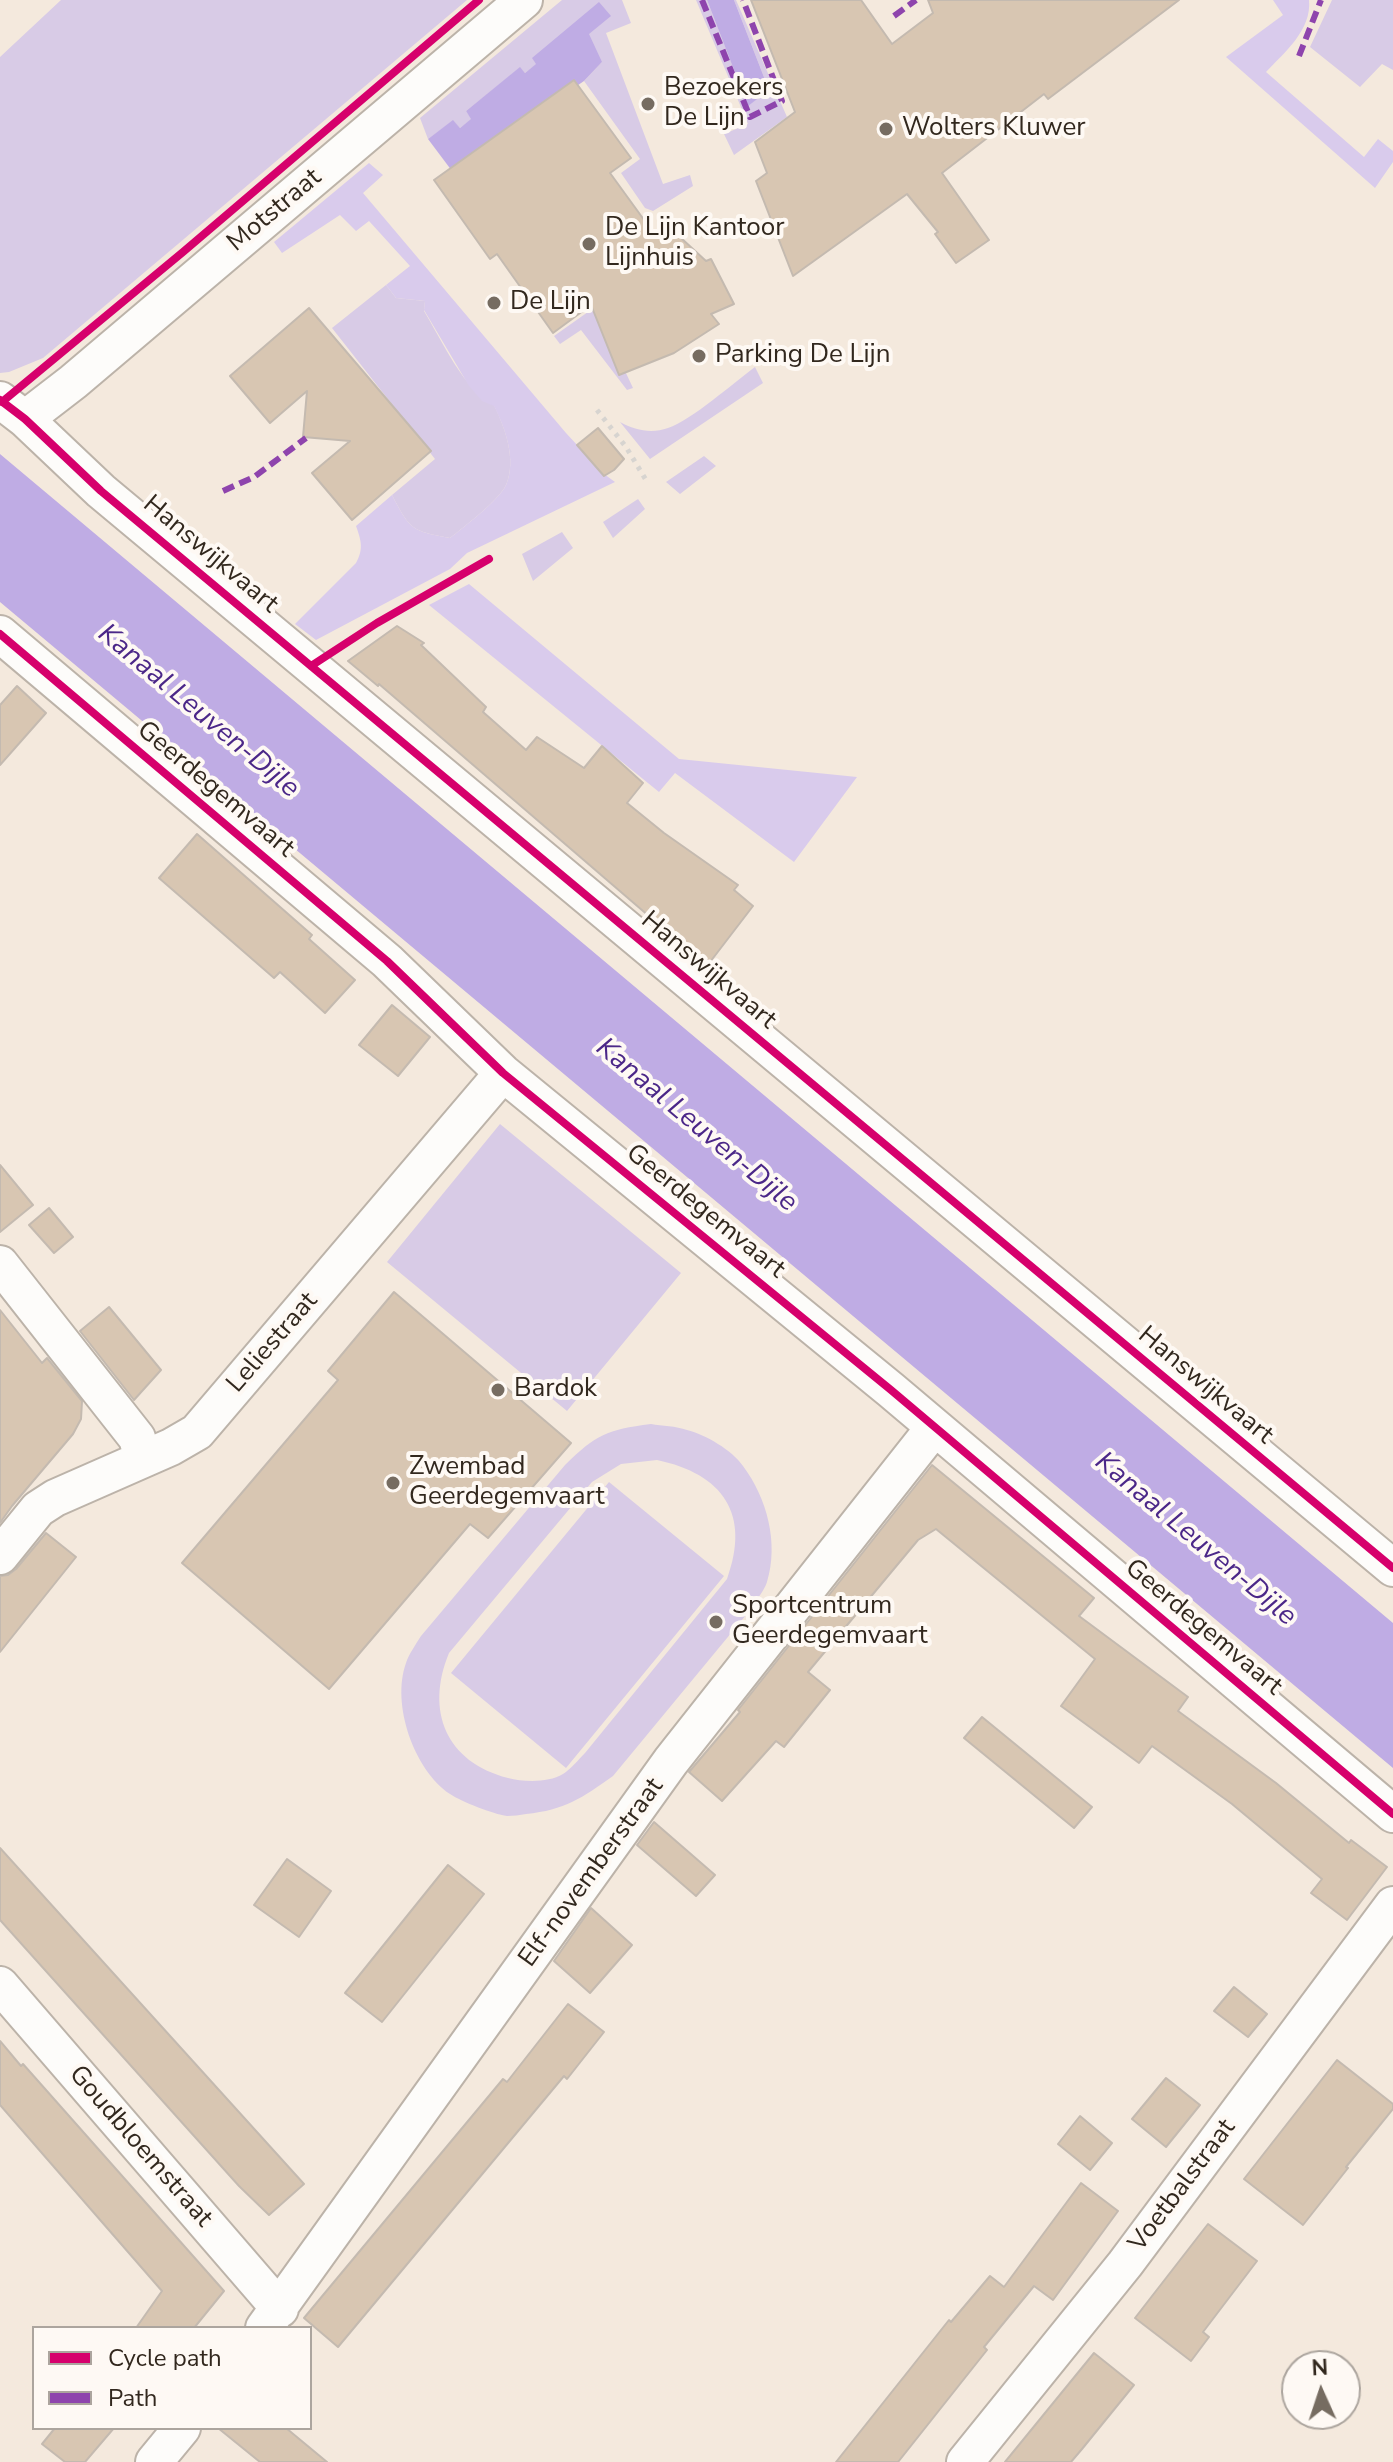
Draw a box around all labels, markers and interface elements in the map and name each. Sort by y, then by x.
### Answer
place label: Bezoekers De Lijn [664,73,784,134]
marker: Bezoekers De Lijn [639,95,657,113]
place label: Wolters Kluwer [902,113,1086,145]
marker: Wolters Kluwer [877,120,895,138]
street label: Motstraat [222,163,328,259]
place label: De Lijn Kantoor Lijnhuis [605,213,785,274]
marker: De Lijn Kantoor Lijnhuis [580,235,598,253]
place label: De Lijn [510,287,591,319]
marker: De Lijn [485,294,503,312]
place label: Parking De Lijn [715,340,890,372]
marker: Parking De Lijn [690,347,708,365]
street label: Hanswijkvaart [136,489,284,621]
water label: Kanaal Leuven-Dijle [90,618,306,806]
street label: Geerdegemvaart [130,715,300,865]
street label: Hanswijkvaart [634,905,782,1037]
water label: Kanaal Leuven-Dijle [588,1032,804,1220]
street label: Geerdegemvaart [619,1138,791,1286]
street label: Leliestraat [221,1286,325,1400]
street label: Hanswijkvaart [1131,1320,1279,1452]
place label: Bardok [514,1374,597,1406]
marker: Bardok [489,1381,507,1399]
water label: Kanaal Leuven-Dijle [1087,1446,1303,1634]
place label: Zwembad Geerdegemvaart [409,1452,605,1514]
marker: Zwembad Geerdegemvaart [384,1474,402,1492]
street label: Geerdegemvaart [1118,1553,1288,1703]
place label: Sportcentrum Geerdegemvaart [732,1591,928,1652]
marker: Sportcentrum Geerdegemvaart [707,1613,725,1631]
street label: Elf-novemberstraat [513,1772,671,1974]
street label: Goudbloemstraat [61,2060,219,2234]
street label: Voetbalstraat [1123,2114,1243,2258]
legend [32,2326,312,2430]
text: Cycle path [108,2342,222,2374]
north arrow [1281,2350,1361,2430]
text: N [1311,2353,1329,2383]
text: Path [108,2382,157,2414]

